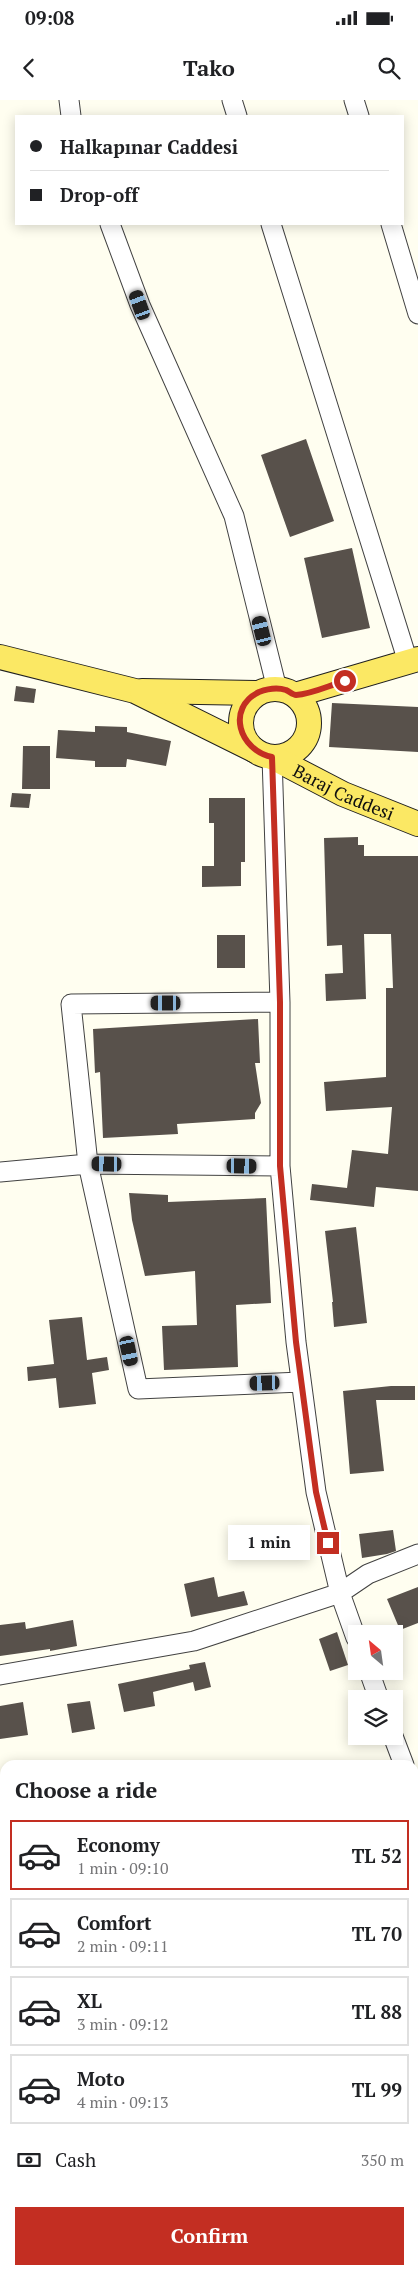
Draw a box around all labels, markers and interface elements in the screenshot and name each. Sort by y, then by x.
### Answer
text: 09:08 [25,5,74,30]
text: Tako [183,53,235,82]
icon: back [15,54,43,82]
icon: search [375,54,403,82]
text: Halkapınar Caddesi [60,134,238,159]
text: Drop-off [60,182,138,207]
car [127,288,152,322]
car [251,615,272,647]
route start [334,670,356,692]
street label: Baraj Caddesi [289,758,398,825]
car [151,996,181,1011]
car [91,1156,122,1172]
car [226,1158,257,1174]
car [118,1335,139,1367]
car [249,1375,280,1391]
callout: 1 min [228,1526,310,1560]
text: 1 min [247,1531,291,1553]
route end [317,1532,339,1554]
north arrow [348,1625,402,1680]
map controls [348,1625,403,1745]
button: layers [348,1690,403,1745]
text: Choose a ride [15,1775,157,1804]
text: Economy [77,1832,160,1857]
icon: car [17,1833,62,1878]
text: TL 52 [352,1843,402,1868]
text: 1 min · 09:10 [77,1857,169,1879]
text: Comfort [77,1910,152,1935]
icon: car [17,1911,62,1956]
text: TL 70 [352,1921,402,1946]
text: 2 min · 09:11 [77,1935,169,1957]
text: XL [77,1988,102,2013]
icon: car [17,1989,62,2034]
text: TL 88 [352,1999,402,2024]
text: 3 min · 09:12 [77,2013,169,2035]
text: Moto [77,2066,125,2091]
icon: car [17,2067,62,2112]
text: TL 99 [352,2077,402,2102]
text: 4 min · 09:13 [77,2091,169,2113]
icon: cash [15,2146,43,2174]
text: Cash [55,2147,96,2172]
text: 350 m [361,2149,404,2171]
button: Confirm [15,2207,404,2265]

